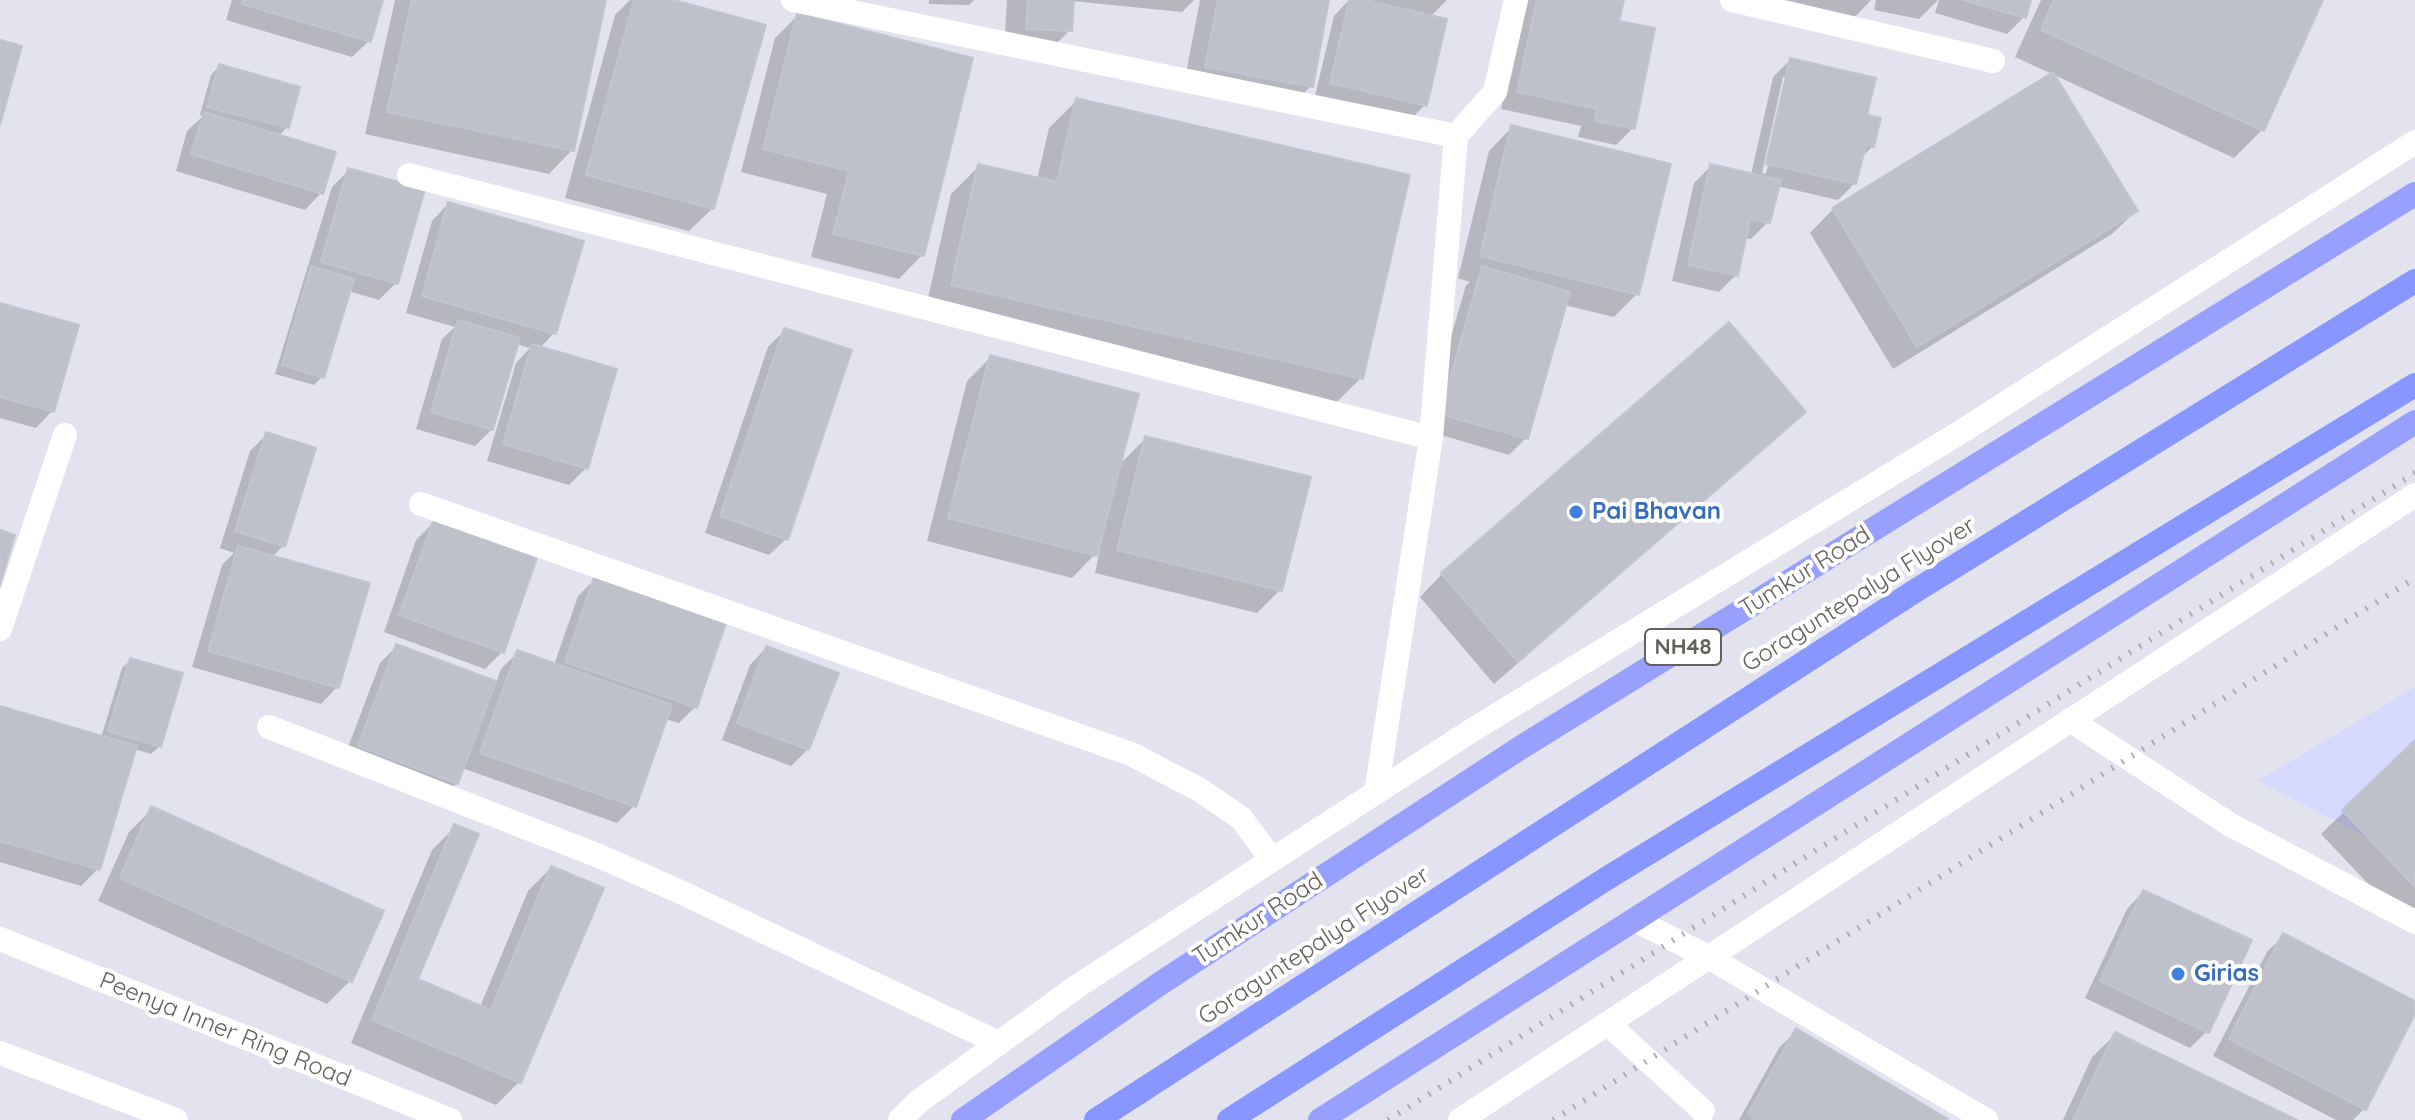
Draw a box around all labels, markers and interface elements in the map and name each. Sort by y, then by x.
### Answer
place label: Pai Bhavan [1592,498,1721,526]
marker: Pai Bhavan [1567,503,1585,521]
street label: Goraguntepalya Flyover [1737,511,1981,679]
street label: Tumkur Road [1734,520,1876,624]
road number: NH48 [1645,629,1721,665]
street label: Goraguntepalya Flyover [1193,861,1435,1031]
street label: Tumkur Road [1188,866,1328,972]
place label: Girias [2194,960,2259,988]
marker: Girias [2169,965,2187,983]
street label: Peenya Inner Ring Road [95,966,355,1094]

